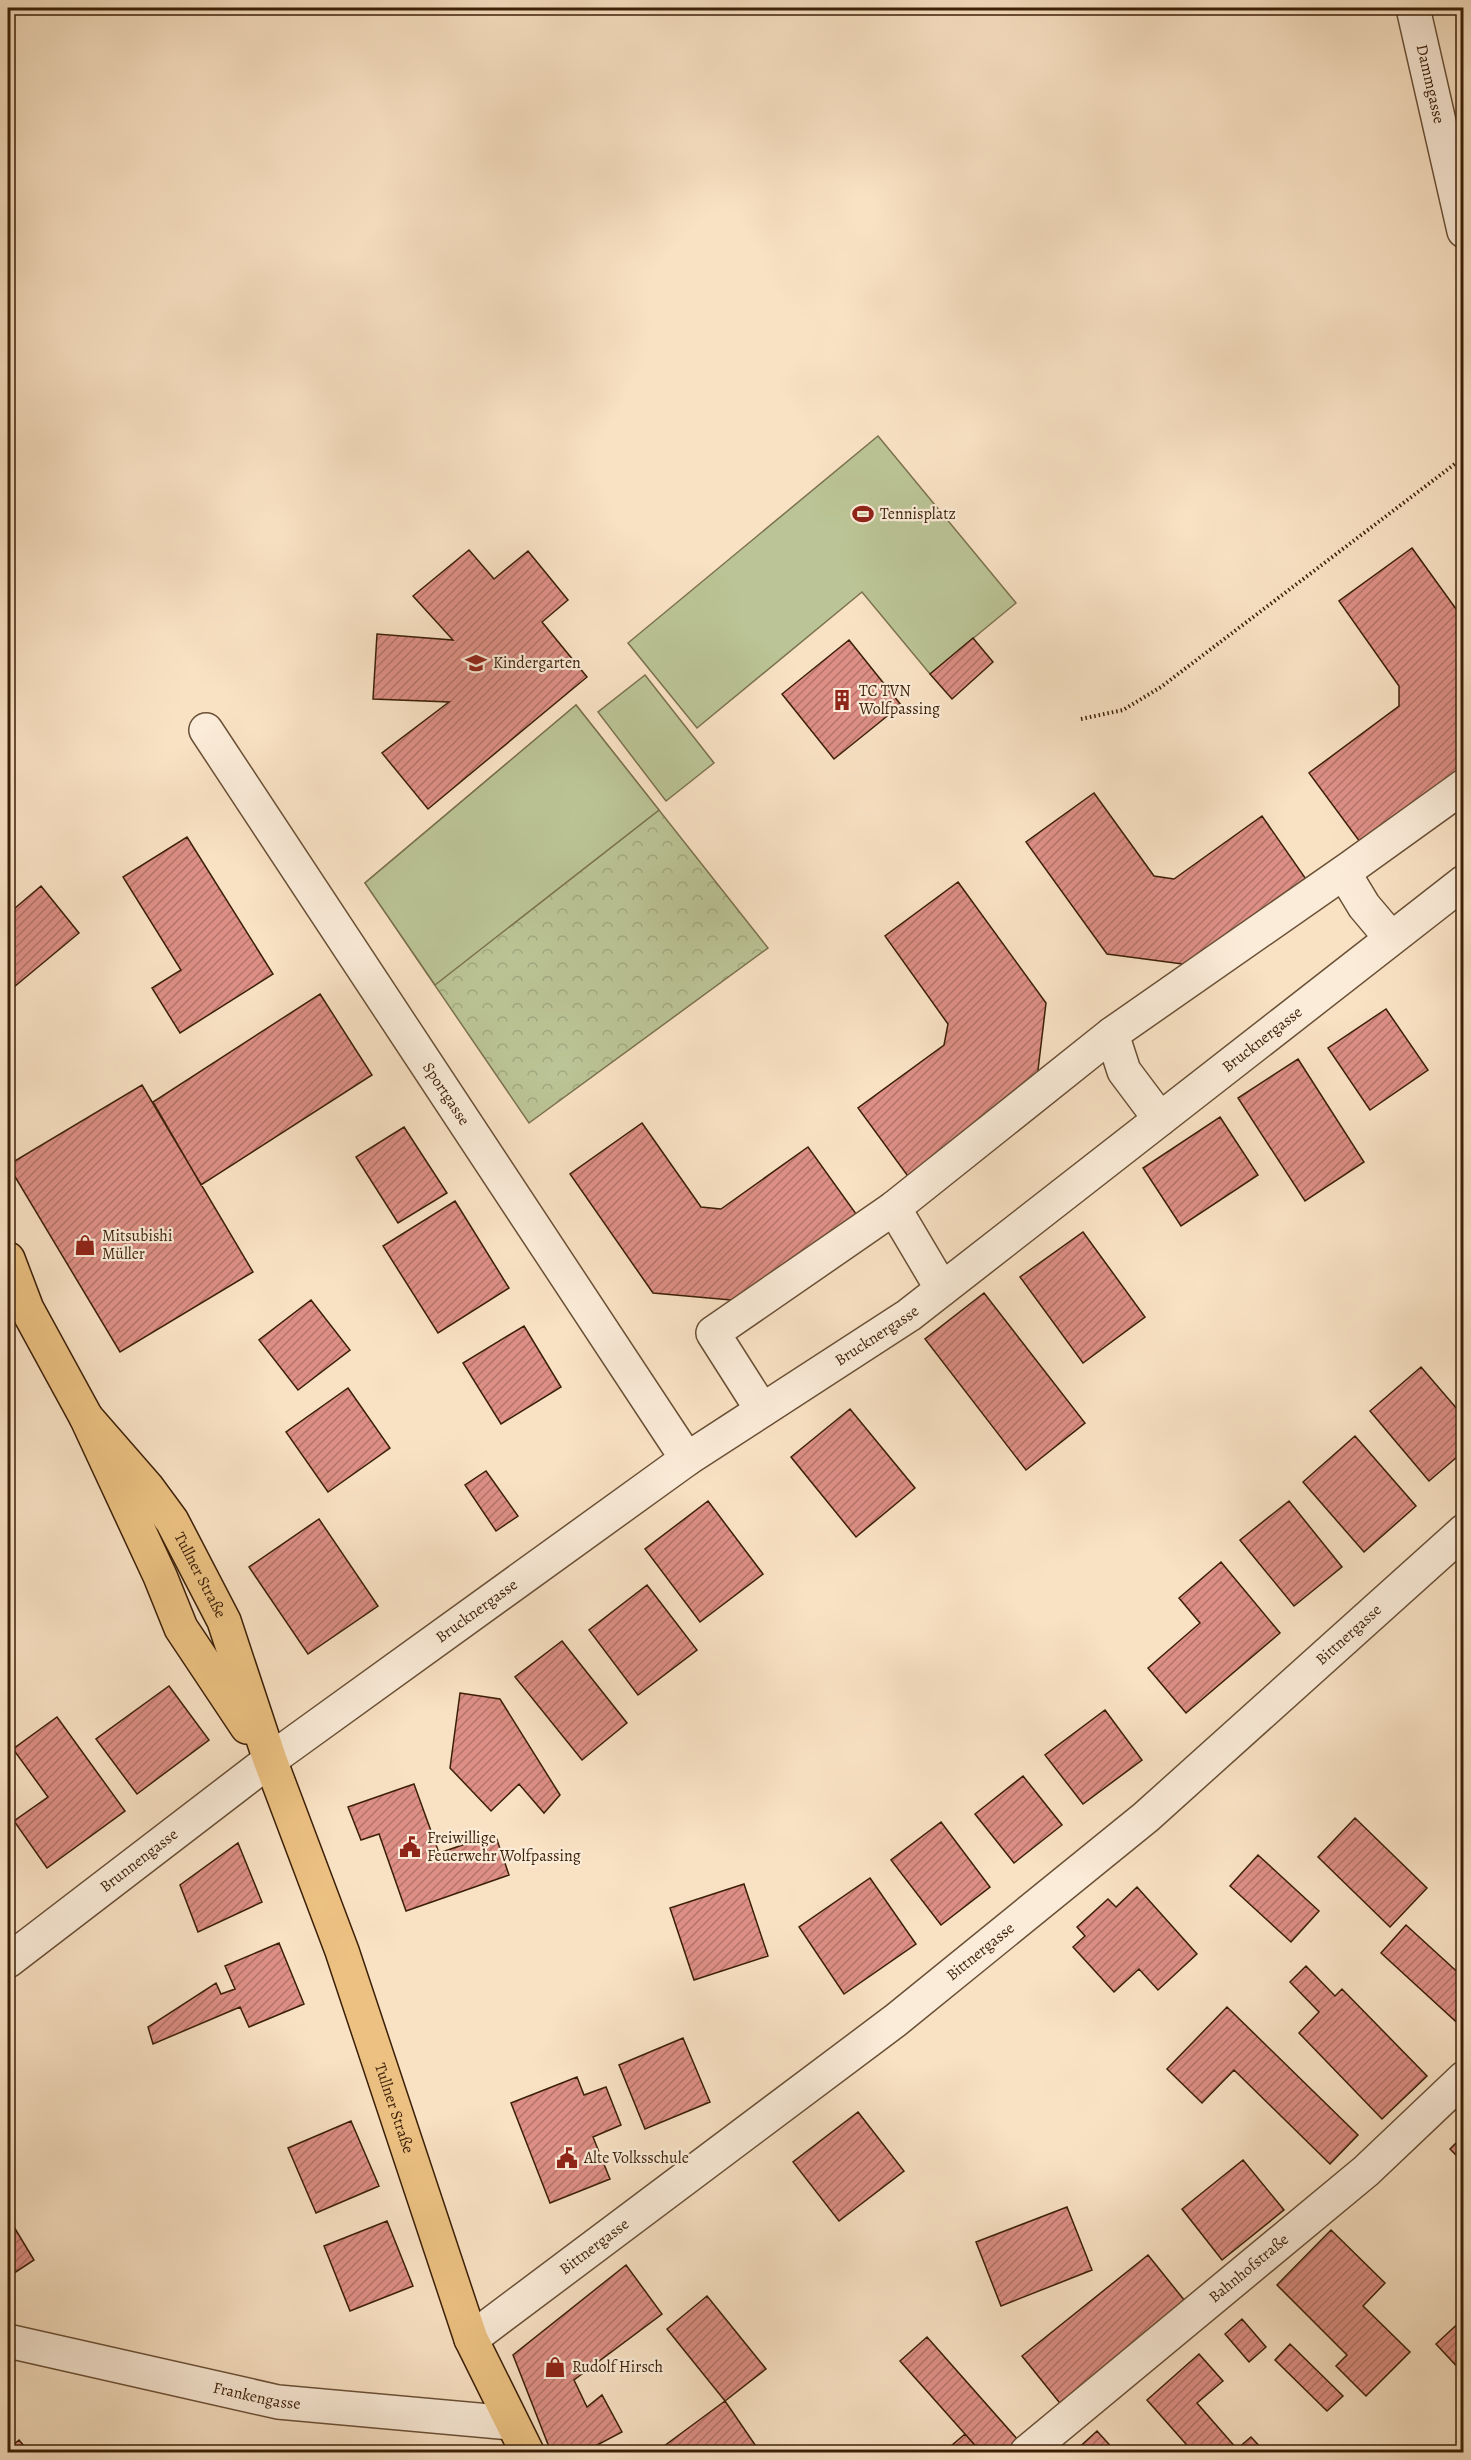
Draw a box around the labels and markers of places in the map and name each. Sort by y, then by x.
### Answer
sports icon: Tennisplatz [851,502,875,526]
place label: Tennisplatz [880,503,956,525]
school or university icon: Kindergarten [464,651,488,675]
place label: Kindergarten [493,652,581,674]
place label: TC TVN Wolfpassing [858,680,940,720]
building icon: TC TVN Wolfpassing [830,688,854,712]
place label: Mitsubishi Müller [102,1225,172,1265]
shop icon: Mitsubishi Müller [73,1233,97,1257]
place label: Freiwillige Feuerwehr Wolfpassing [427,1827,581,1867]
public building icon: Freiwillige Feuerwehr Wolfpassing [398,1835,422,1859]
public building icon: Alte Volksschule [555,2146,579,2170]
place label: Alte Volksschule [583,2147,689,2169]
shop icon: Rudolf Hirsch [543,2355,567,2379]
place label: Rudolf Hirsch [572,2356,664,2378]

